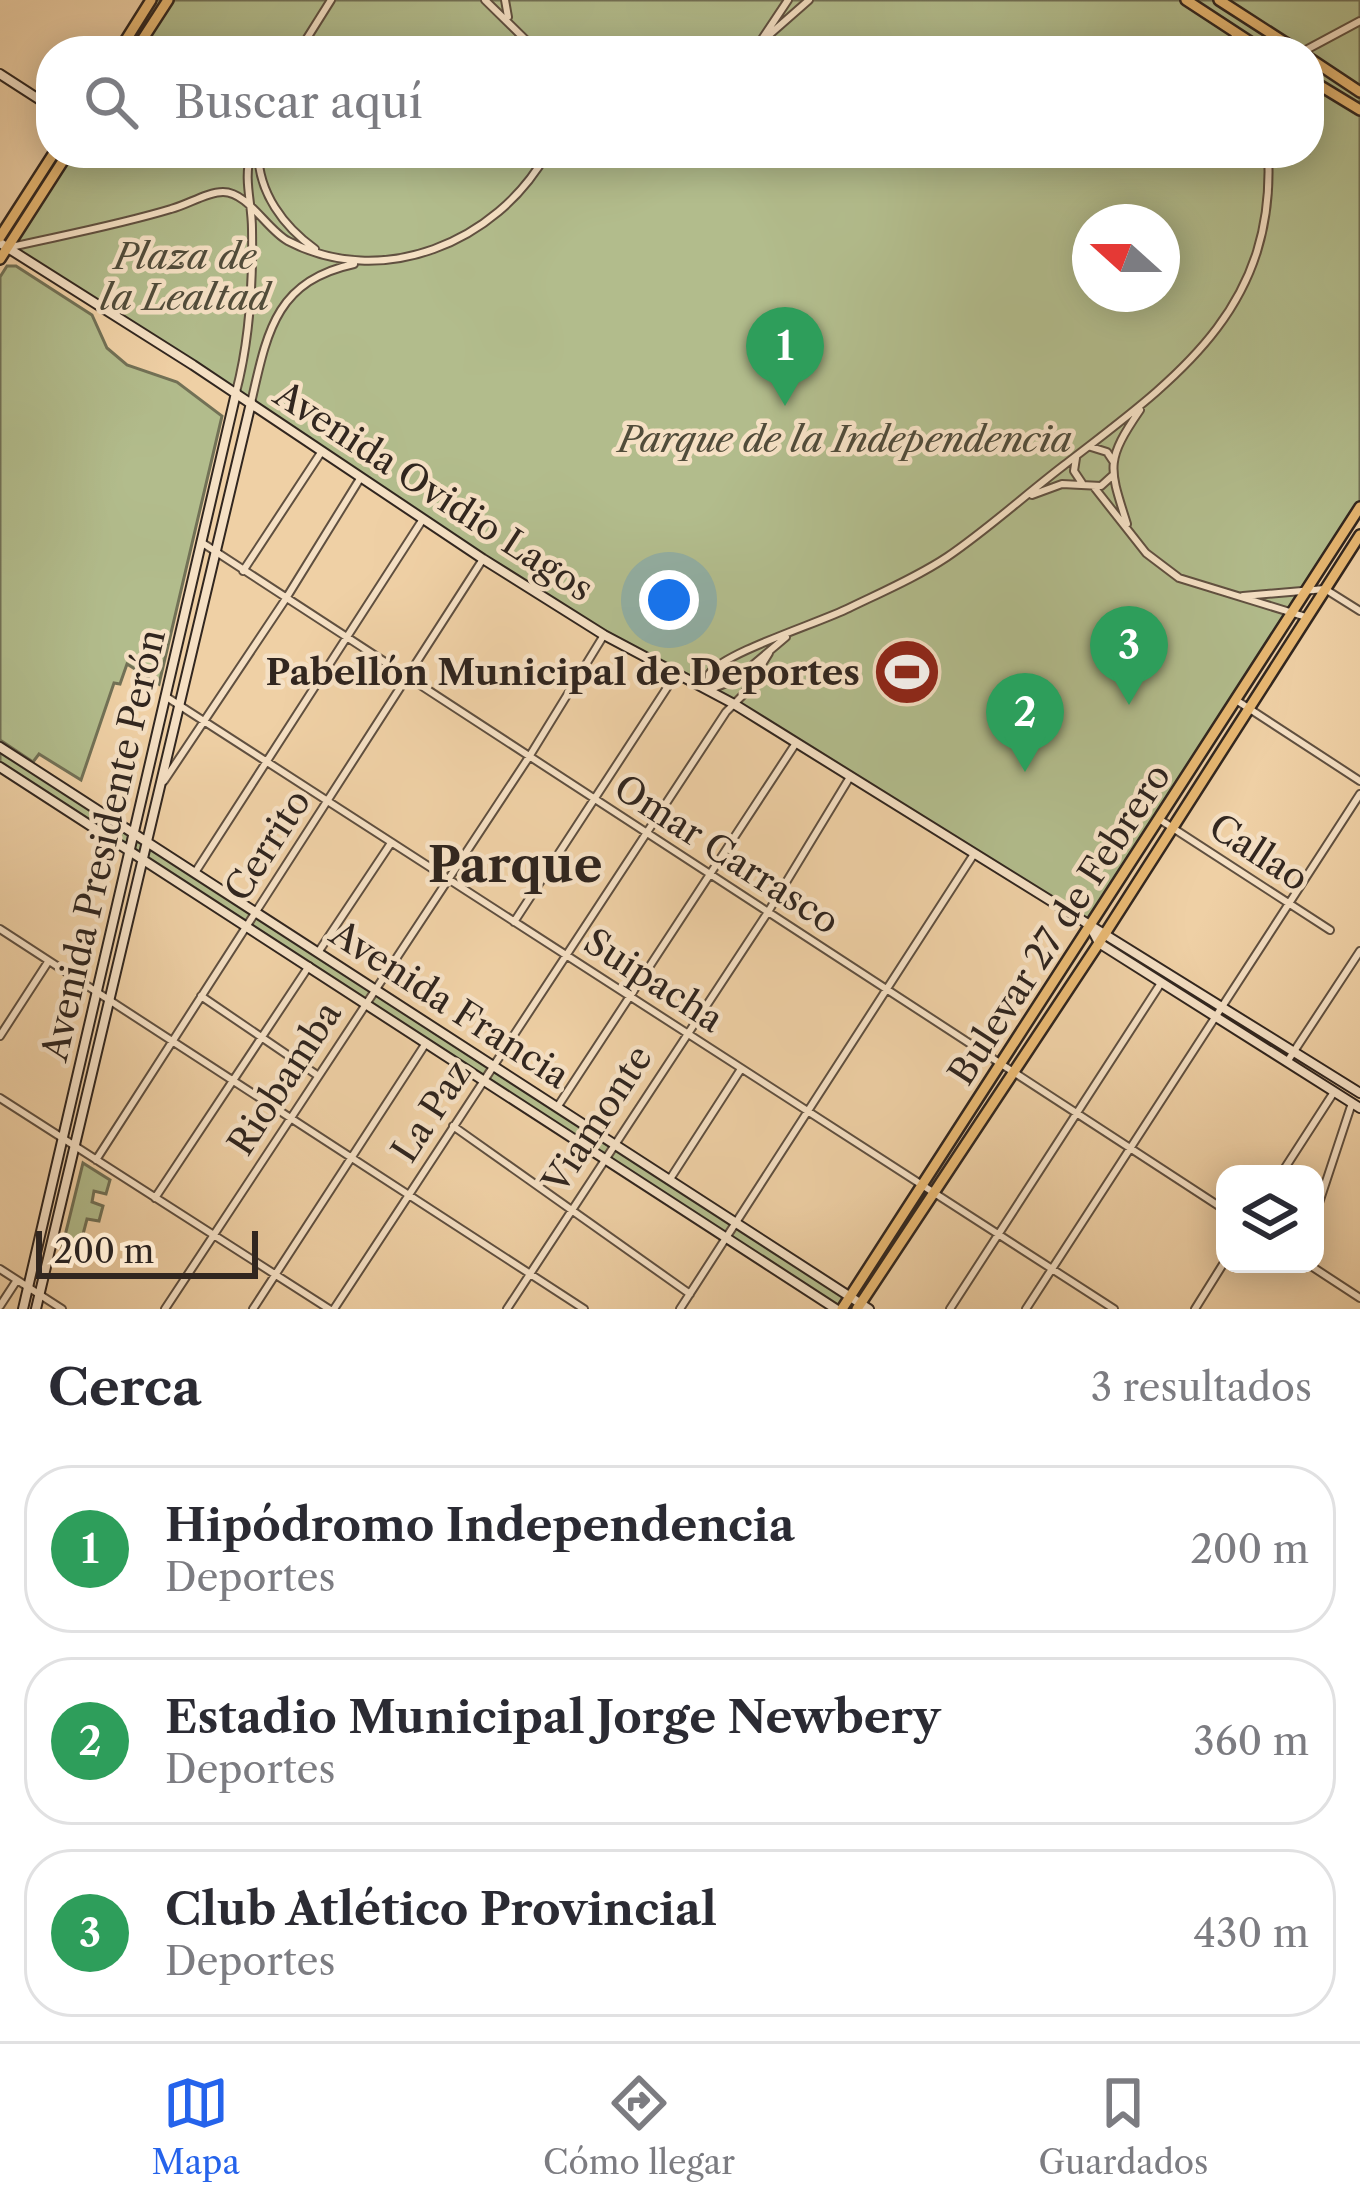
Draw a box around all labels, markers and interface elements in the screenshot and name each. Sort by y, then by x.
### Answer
search box [36,36,1324,168]
icon: search [78,69,144,135]
text: Buscar aquí [174,74,423,130]
north arrow [1072,204,1180,312]
park label: Plaza de la Lealtad [100,234,273,319]
pin: 1 [746,307,824,406]
street label: Avenida Ovidio Lagos [266,371,601,610]
park label: Parque de la Independencia [615,417,1072,461]
your location [639,570,699,630]
pin: 3 [1090,606,1168,705]
street label: Avenida Presidente Perón [32,625,174,1066]
sports icon: Pabellón Municipal de Deportes [872,637,942,707]
place label: Pabellón Municipal de Deportes [265,650,860,694]
pin: 2 [986,673,1064,772]
street label: Bulevar 27 de Febrero [939,755,1179,1093]
street label: Omar Carrasco [606,765,848,943]
street label: Cerrito [215,781,319,909]
street label: Callao [1201,804,1317,900]
district label: Parque [428,835,602,894]
street label: Avenida Francia [322,910,577,1097]
street label: Suipacha [576,919,732,1041]
street label: Riobamba [218,993,350,1163]
street label: Viamonte [533,1037,661,1202]
street label: La Paz [382,1052,480,1170]
map controls [1216,1165,1324,1273]
button: layers [1216,1165,1324,1273]
scale bar [36,1225,258,1278]
text: 200 m [54,1231,154,1272]
text: Cerca [48,1356,202,1418]
text: 3 resultados [1091,1363,1312,1411]
text: Hipódromo Independencia [165,1497,795,1553]
text: 1 [81,1525,99,1573]
text: 200 m [1190,1525,1309,1573]
text: Deportes [165,1553,335,1601]
text: Estadio Municipal Jorge Newbery [165,1689,940,1745]
text: 2 [78,1717,102,1765]
text: 360 m [1193,1717,1309,1765]
text: Deportes [165,1745,335,1793]
text: Club Atlético Provincial [165,1881,717,1937]
text: 3 [79,1909,101,1957]
text: 430 m [1194,1909,1309,1957]
text: Deportes [165,1937,335,1985]
tab: Mapa [152,2070,240,2183]
tab: Cómo llegar [543,2070,735,2183]
tab: Guardados [1038,2070,1208,2183]

